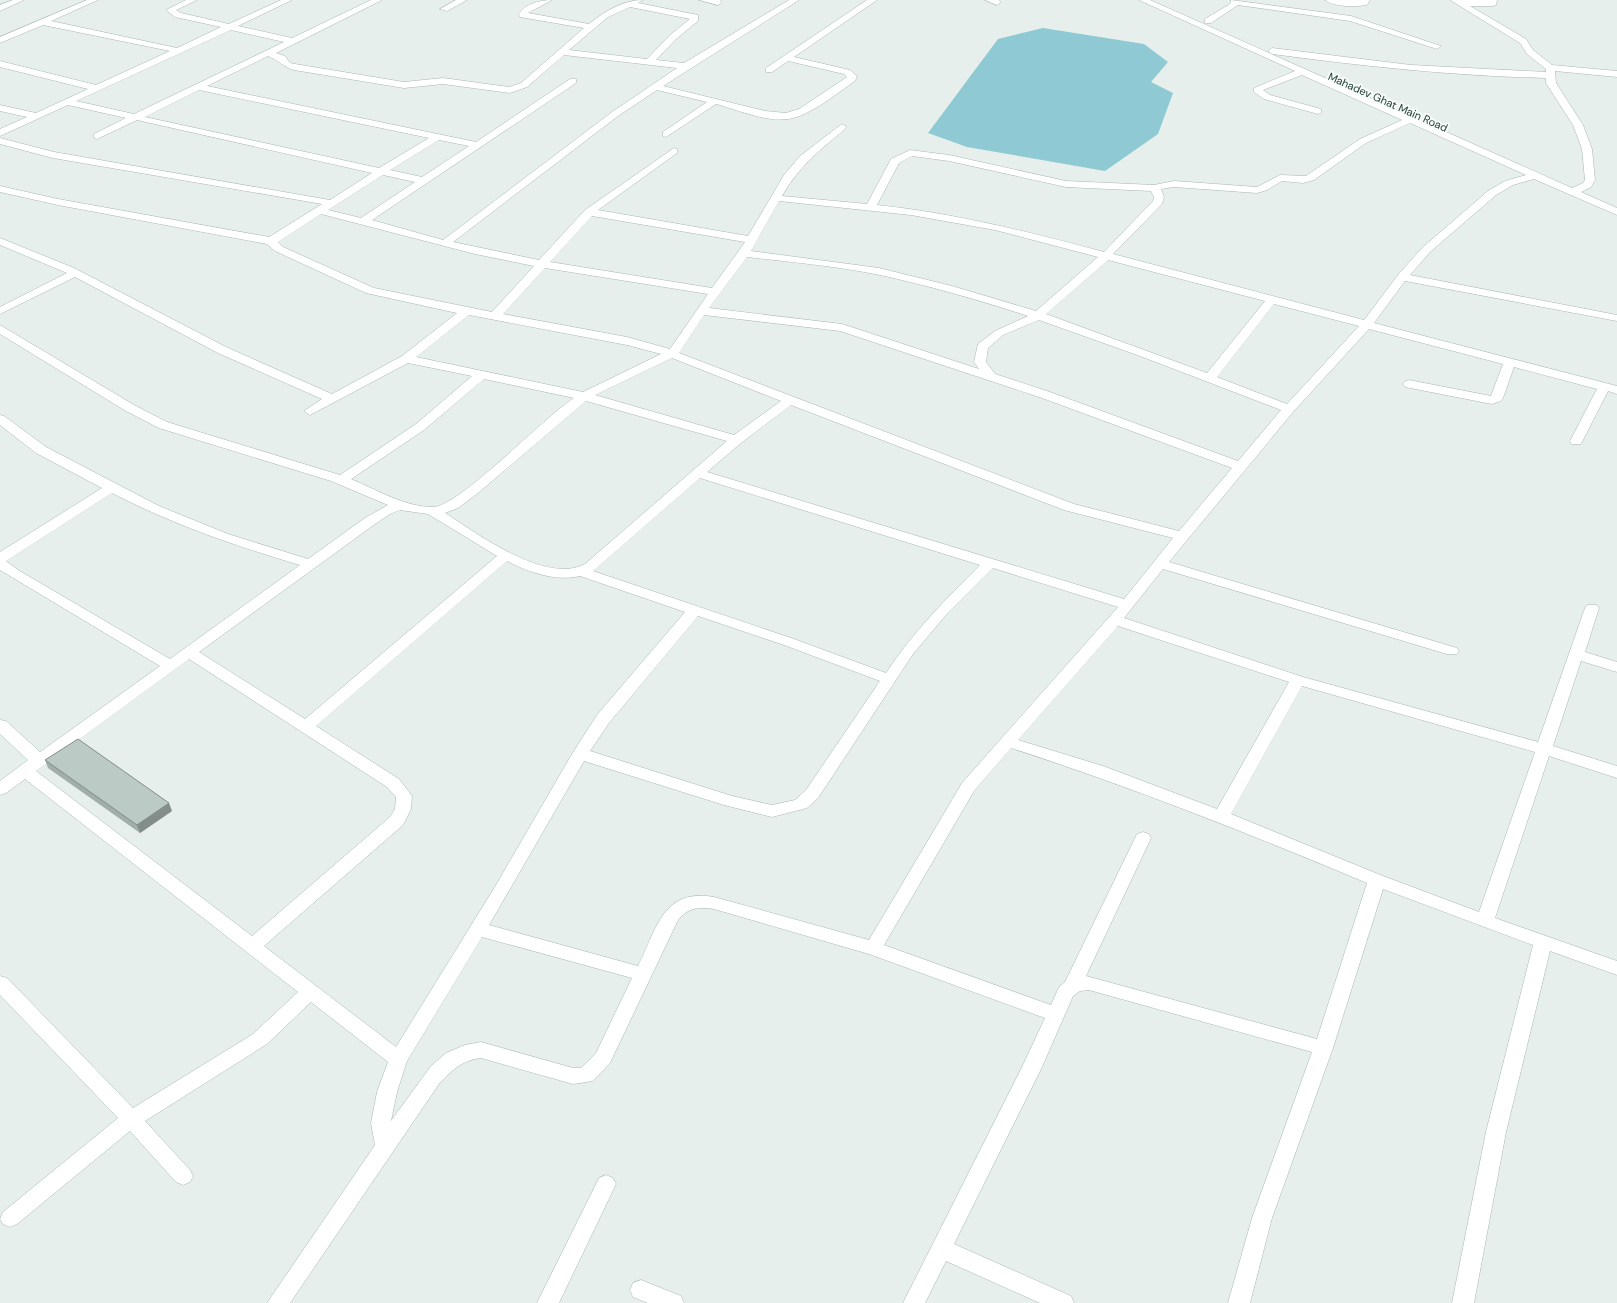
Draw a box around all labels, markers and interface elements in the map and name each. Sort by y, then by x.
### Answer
street label: Mahadev Ghat Main Road [1326,69,1450,135]

